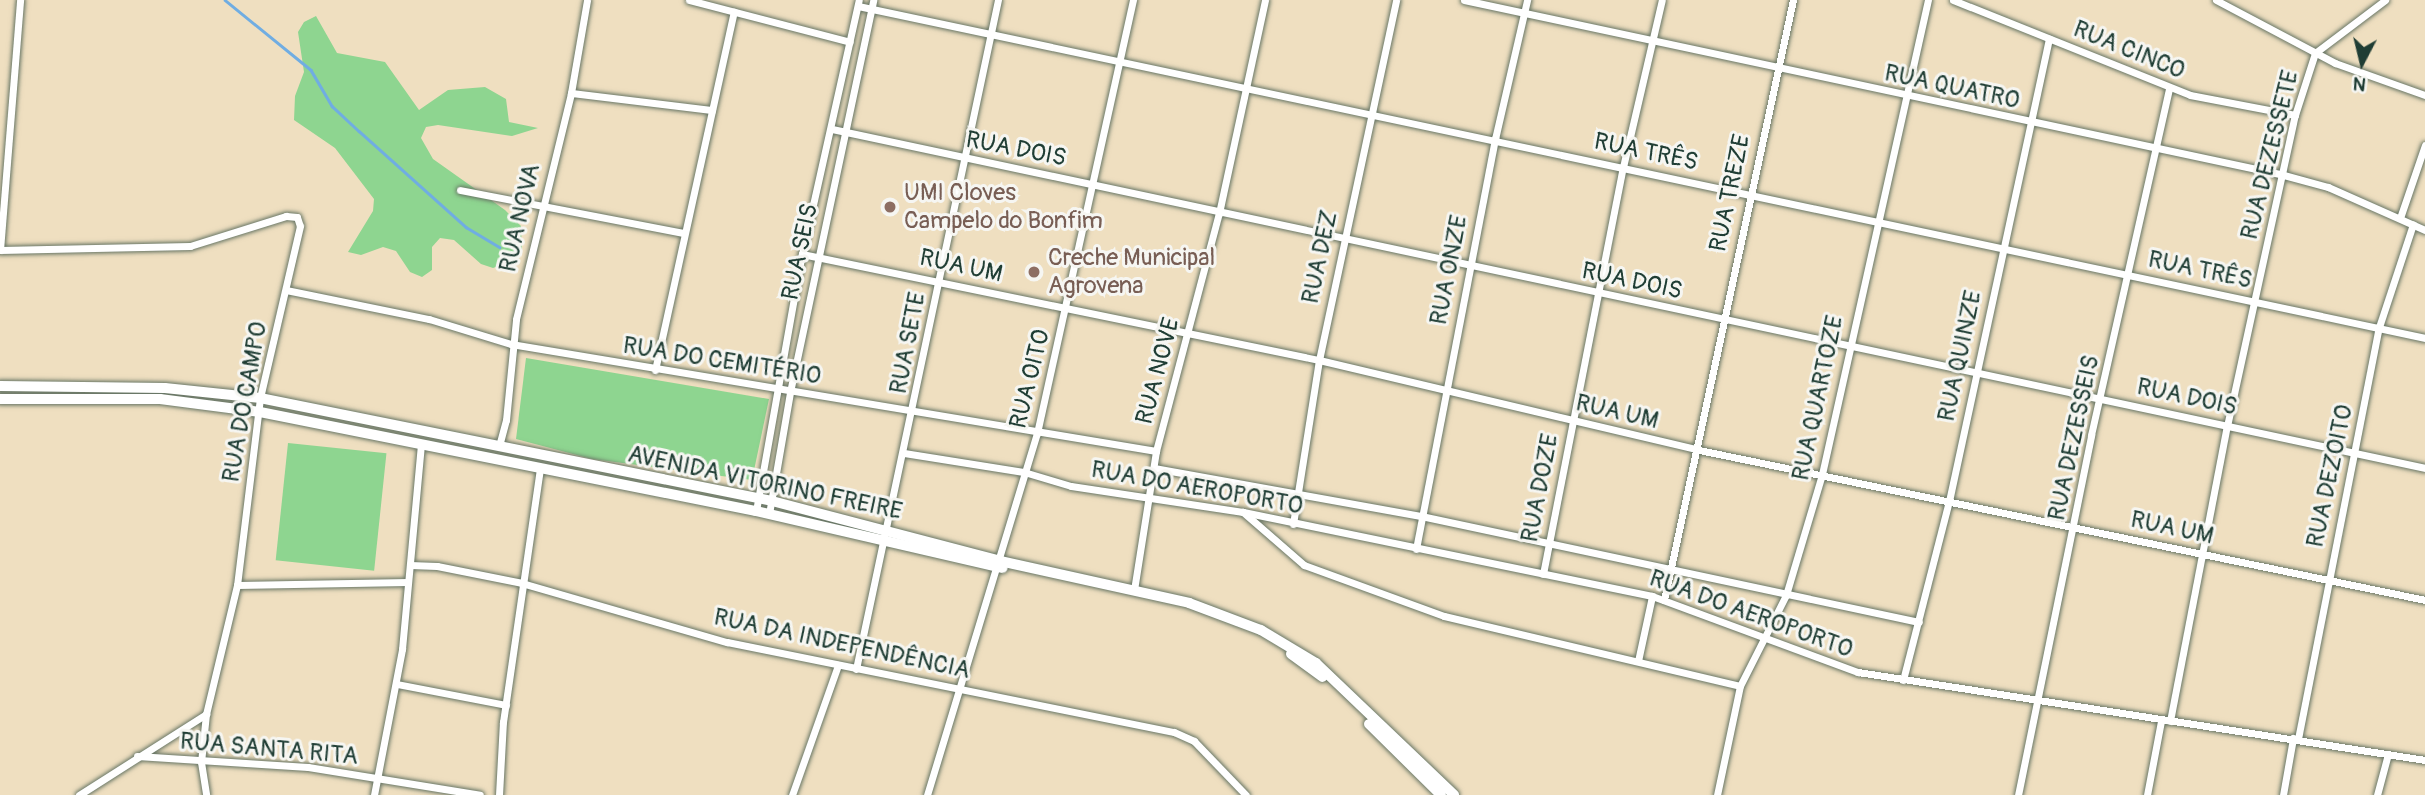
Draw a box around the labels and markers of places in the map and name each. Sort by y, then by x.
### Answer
place label: UMI Cloves Campelo do Bonfim [904,179,1103,235]
marker: UMI Cloves Campelo do Bonfim [882,199,898,215]
place label: Creche Municipal Agrovena [1048,244,1215,300]
marker: Creche Municipal Agrovena [1026,264,1042,280]

